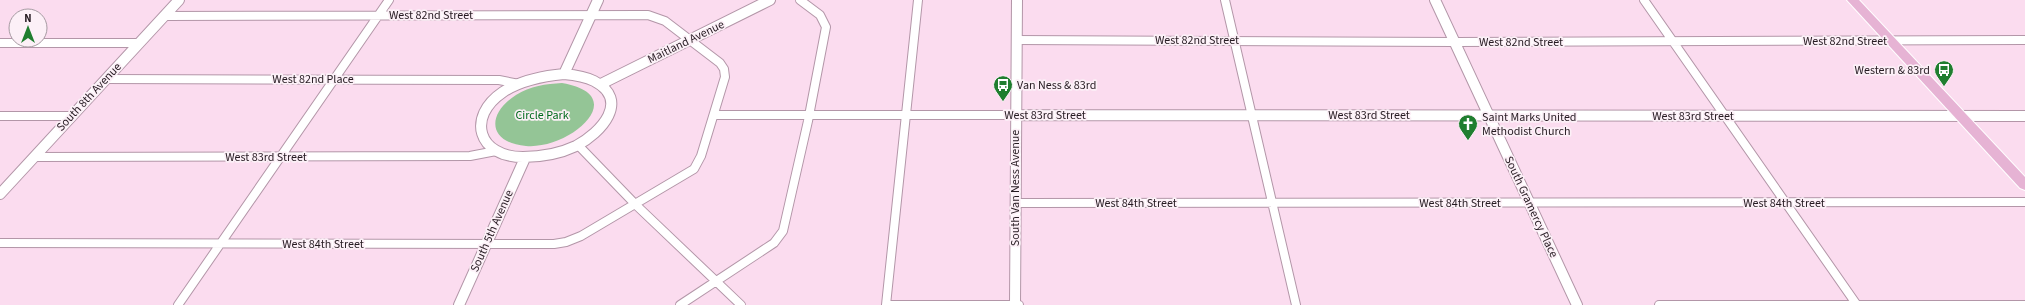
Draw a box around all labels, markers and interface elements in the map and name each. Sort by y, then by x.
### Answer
street label: West 82nd Street [389,7,473,24]
north arrow [8,8,48,48]
text: N [24,11,32,26]
street label: Maitland Avenue [645,16,727,68]
street label: West 82nd Street [1155,32,1239,49]
street label: West 82nd Street [1803,33,1887,50]
street label: West 82nd Street [1479,34,1563,51]
street label: South 8th Avenue [53,59,125,135]
bus stop icon: Western & 83rd [1933,59,1955,87]
place label: Western & 83rd [1855,62,1930,79]
street label: West 82nd Place [272,71,354,88]
bus stop icon: Van Ness & 83rd [992,74,1014,102]
place label: Van Ness & 83rd [1017,77,1096,94]
park label: Circle Park [515,107,569,124]
street label: West 83rd Street [1004,107,1086,124]
street label: West 83rd Street [1328,107,1410,124]
street label: West 83rd Street [1652,108,1734,125]
place label: Saint Marks United Methodist Church [1482,109,1577,140]
church icon: Saint Marks United Methodist Church [1457,113,1479,141]
street label: South Van Ness Avenue [1007,130,1024,246]
street label: West 83rd Street [225,149,307,166]
street label: South Gramercy Place [1500,153,1562,261]
street label: South 5th Avenue [466,187,518,275]
street label: West 84th Street [1095,195,1177,212]
street label: West 84th Street [1419,195,1501,212]
street label: West 84th Street [1743,195,1825,212]
street label: West 84th Street [282,236,364,253]

